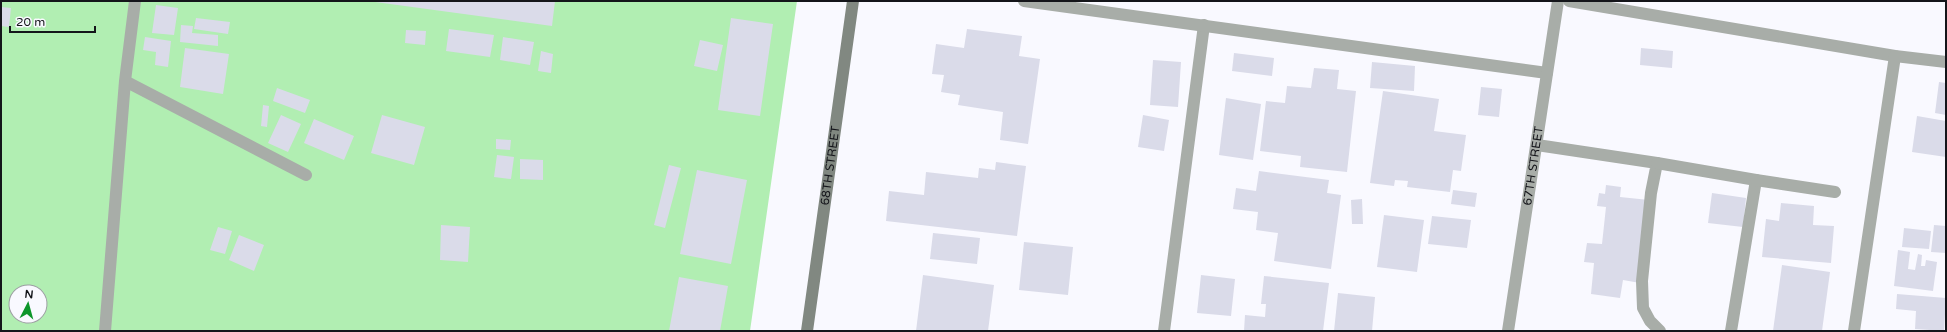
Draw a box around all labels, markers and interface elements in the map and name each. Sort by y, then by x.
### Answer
scale bar [10,8,95,34]
text: 20 m [16,15,45,29]
street label: 68TH STREET [818,124,843,206]
street label: 67TH STREET [1520,125,1546,206]
north arrow [8,284,48,324]
text: N [24,288,34,301]

